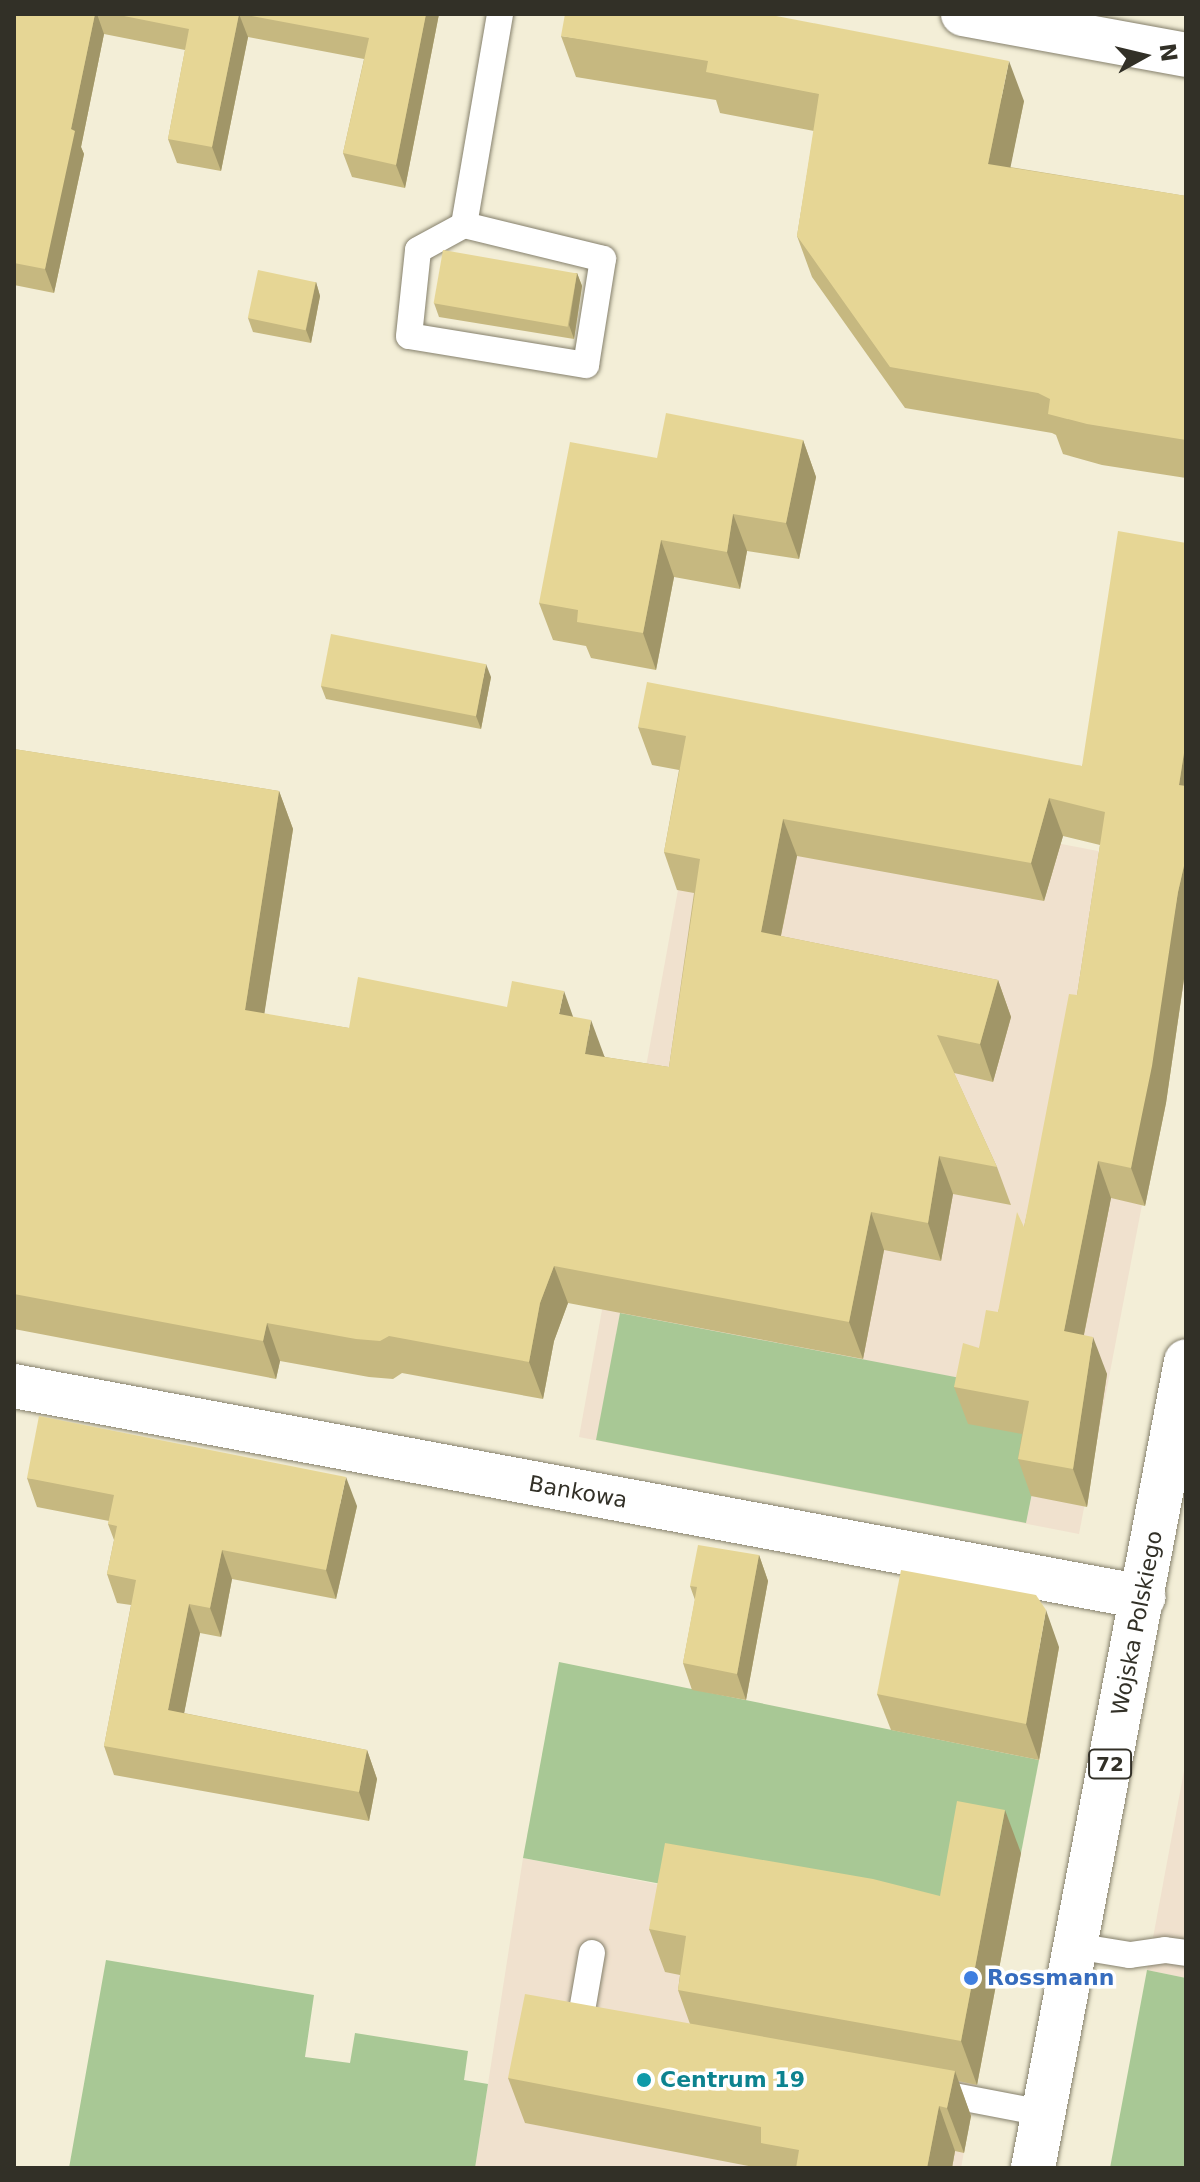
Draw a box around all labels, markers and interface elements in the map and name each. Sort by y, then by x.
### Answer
north arrow [1104,16,1184,96]
text: N [1155,42,1182,63]
street label: Bankowa [527,1470,629,1514]
street label: Wojska Polskiego [1106,1528,1168,1718]
road number: 72 [1088,1748,1132,1780]
place label: Rossmann [987,1965,1114,1991]
marker: Rossmann [962,1969,980,1987]
place label: Centrum 19 [660,2067,805,2093]
marker: Centrum 19 [635,2071,653,2089]

